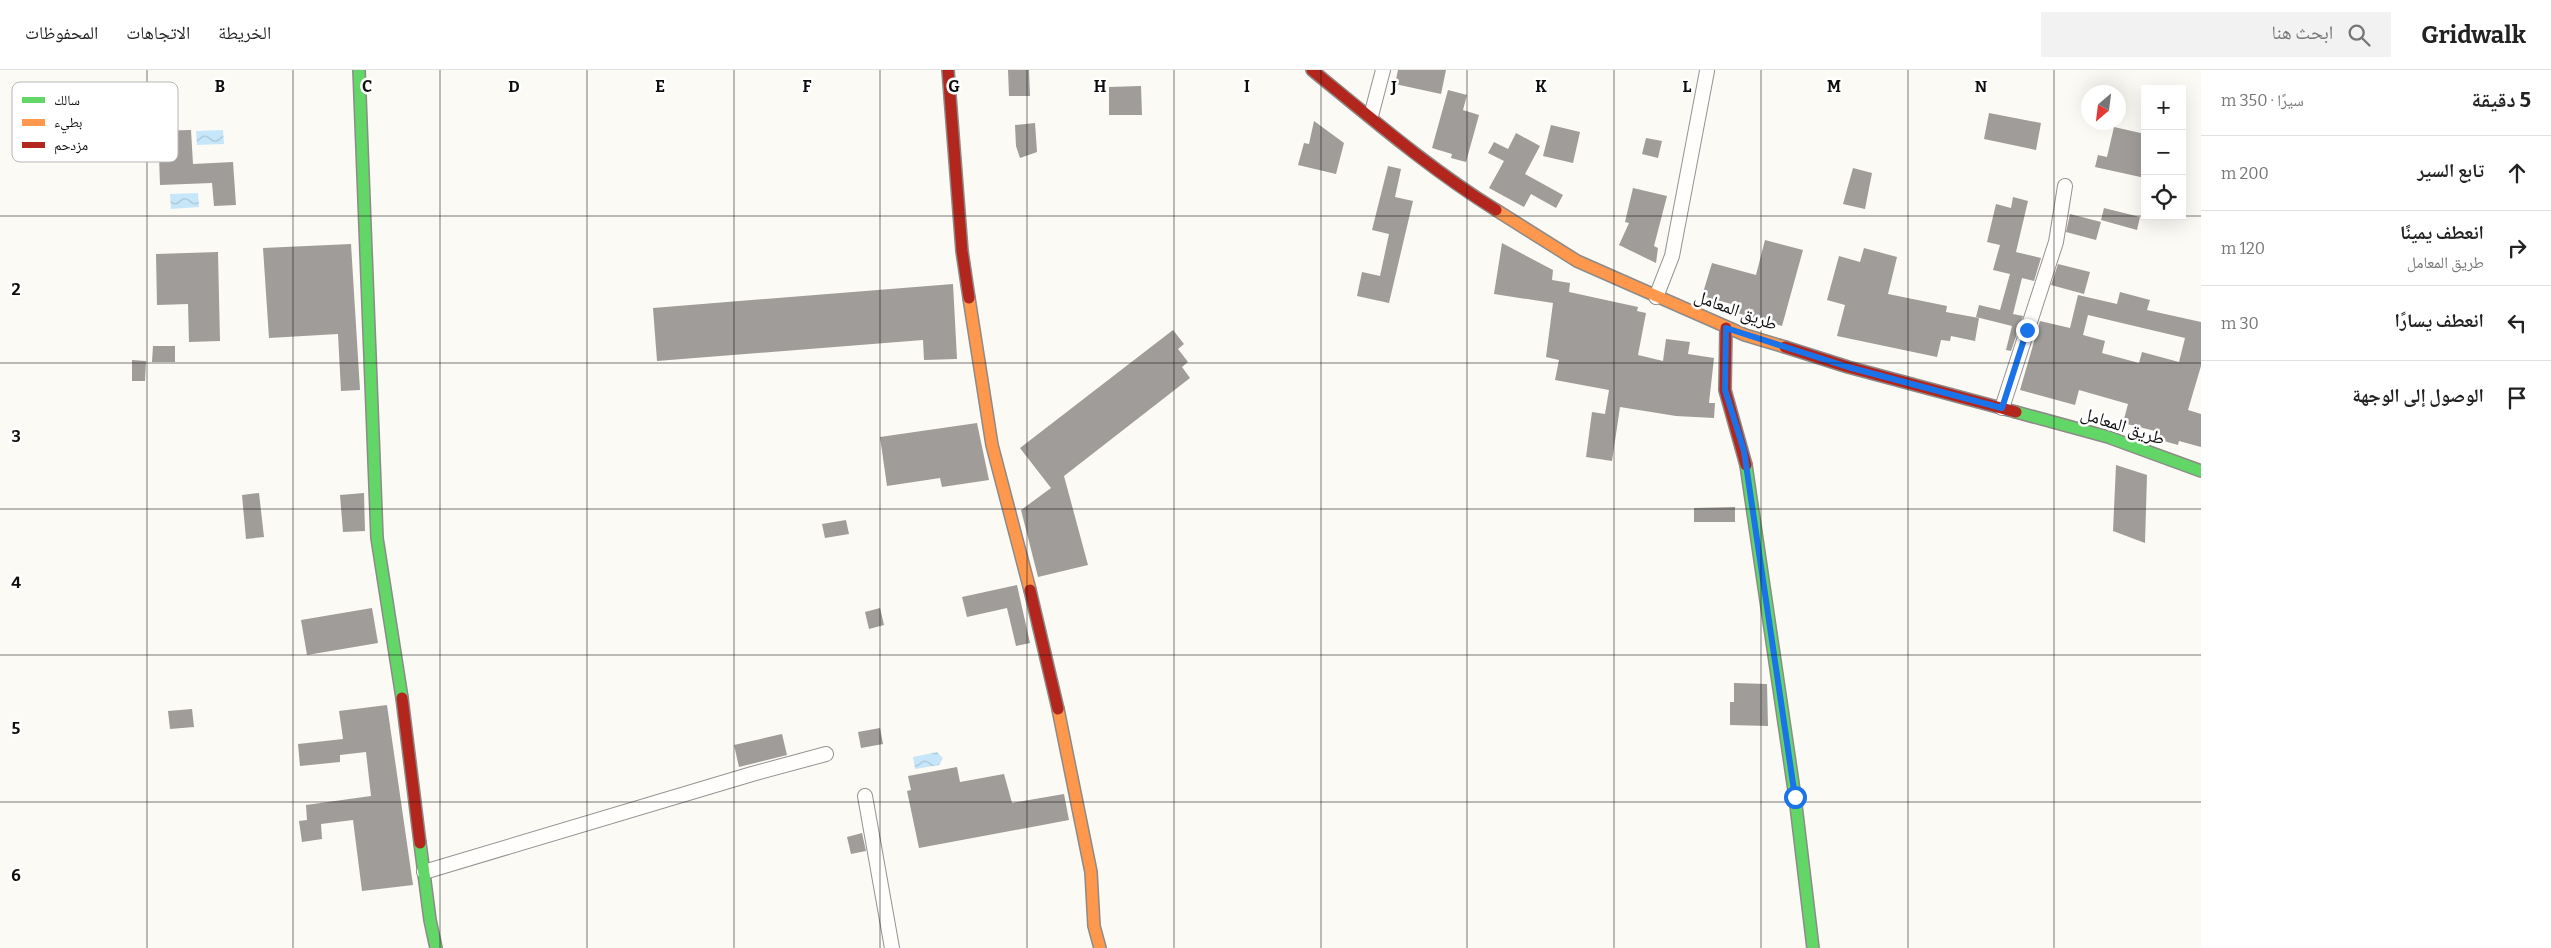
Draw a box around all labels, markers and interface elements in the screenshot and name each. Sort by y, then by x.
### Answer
search box [2041,12,2391,57]
text: ابحث هنا [2272,21,2333,44]
icon: search [2345,21,2373,49]
text: Gridwalk [2421,21,2526,49]
text: المحفوظات [25,22,98,44]
text: الاتجاهات [126,22,190,44]
text: الخريطة [218,22,271,44]
text: B [215,77,225,96]
text: C [362,77,372,96]
text: D [508,77,520,96]
text: E [655,77,665,96]
text: F [803,77,812,96]
text: G [948,77,960,96]
text: H [1094,77,1107,96]
text: I [1244,77,1250,96]
text: J [1390,77,1397,96]
text: K [1535,77,1547,96]
text: L [1683,77,1692,96]
text: M [1827,77,1841,96]
text: N [1975,77,1987,96]
legend [12,82,178,162]
north arrow [2081,85,2126,130]
map controls [2141,85,2186,220]
button: + [2141,85,2186,130]
text: 5 دقيقة [2472,87,2531,113]
text: سيرًا · 350 m [2221,91,2304,110]
text: سالك [54,92,80,109]
text: بطيء [54,114,83,134]
button: − [2141,130,2186,175]
text: مزدحم [54,137,88,155]
text: تابع السير [2417,159,2484,182]
icon: ahead [2503,159,2531,187]
text: 200 m [2221,164,2269,183]
button: locate [2141,175,2186,220]
text: انعطف يمينًا [2400,221,2484,244]
icon: right [2503,234,2531,262]
text: 120 m [2221,239,2265,258]
text: طريق المعامل [2407,253,2484,272]
text: 2 [11,280,21,299]
street label: طريق المعامل [1691,285,1781,335]
text: انعطف يسارًا [2394,309,2484,332]
icon: left [2503,309,2531,337]
text: 30 m [2221,314,2259,333]
route end [2016,319,2039,342]
text: الوصول إلى الوجهة [2352,384,2484,407]
icon: arrive [2503,384,2531,412]
street label: طريق المعامل [2078,402,2168,450]
text: 3 [11,427,21,446]
text: 4 [11,573,21,592]
text: 5 [12,719,21,738]
route start [1784,786,1807,809]
text: 6 [11,866,21,885]

